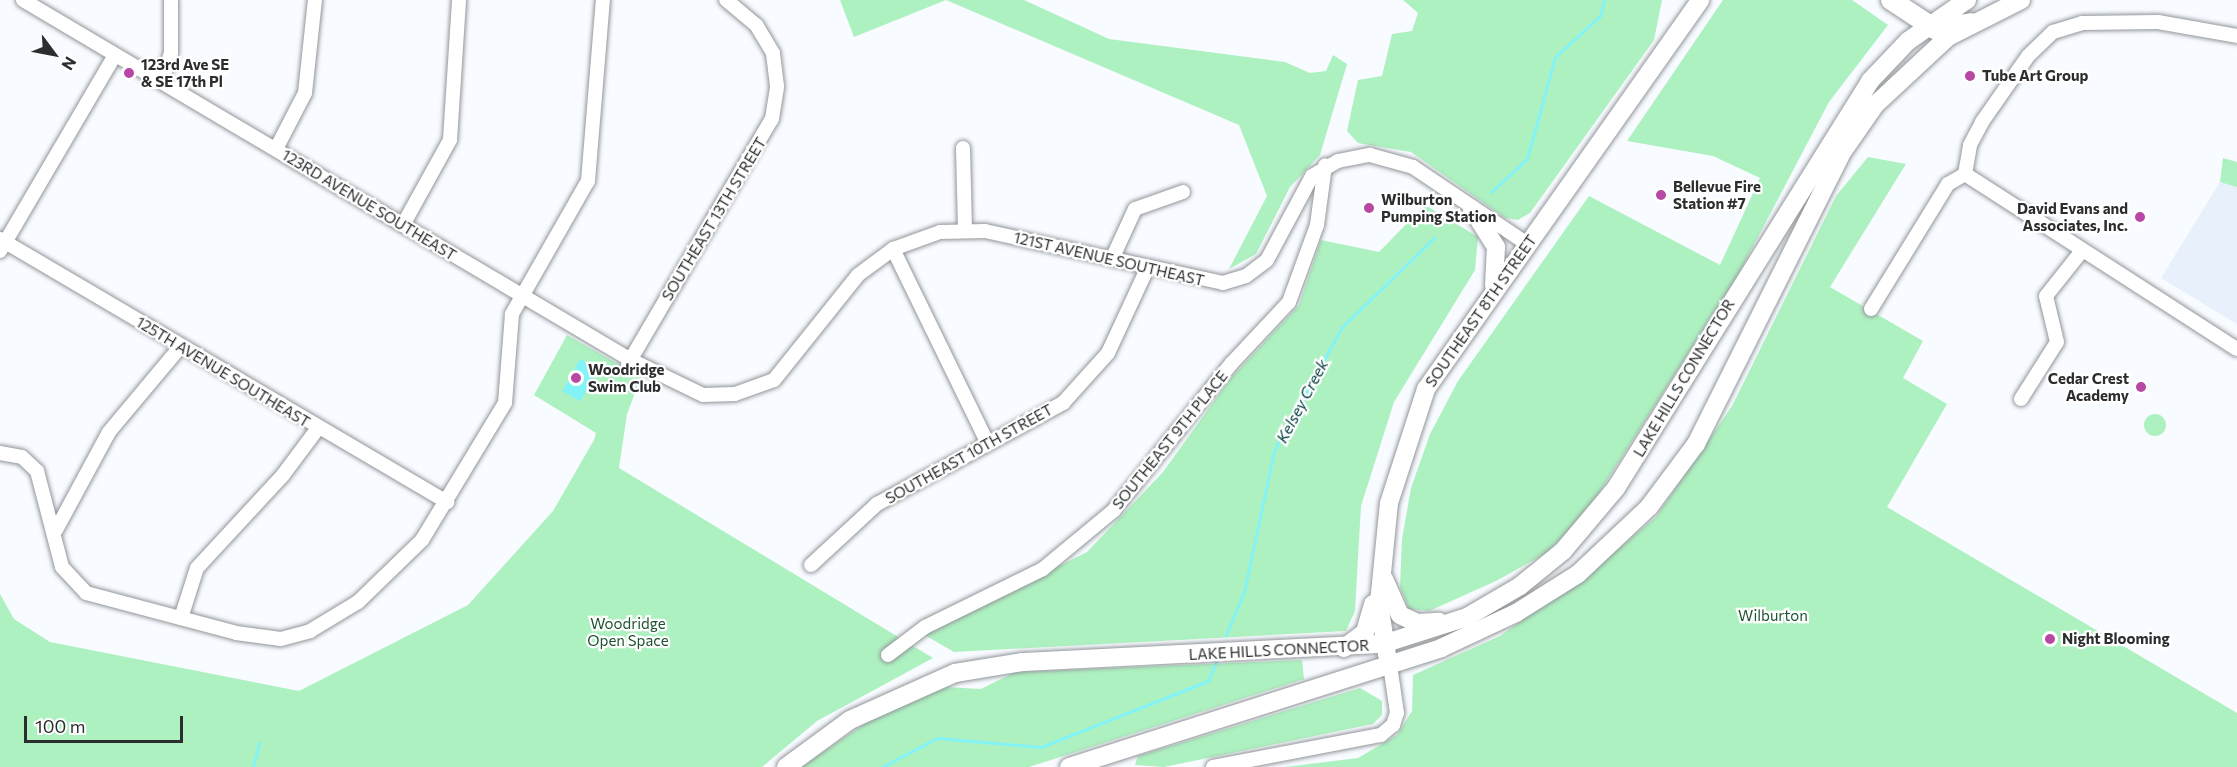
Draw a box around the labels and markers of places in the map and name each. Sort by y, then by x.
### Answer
place label: 123rd Ave SE & SE 17th Pl [141,55,229,90]
marker: 123rd Ave SE & SE 17th Pl [122,66,136,80]
place label: Tube Art Group [1982,67,2088,85]
marker: Tube Art Group [1963,69,1977,83]
place label: Bellevue Fire Station #7 [1673,177,1761,212]
marker: Bellevue Fire Station #7 [1654,188,1668,202]
place label: Wilburton Pumping Station [1381,190,1496,225]
place label: David Evans and Associates, Inc. [2017,199,2128,234]
marker: Wilburton Pumping Station [1362,201,1376,215]
marker: David Evans and Associates, Inc. [2133,210,2147,224]
place label: Woodridge Swim Club [588,360,664,395]
place label: Cedar Crest Academy [2048,369,2129,404]
marker: Woodridge Swim Club [569,371,583,385]
marker: Cedar Crest Academy [2134,380,2148,394]
place label: Night Blooming [2062,630,2170,648]
marker: Night Blooming [2043,632,2057,646]

